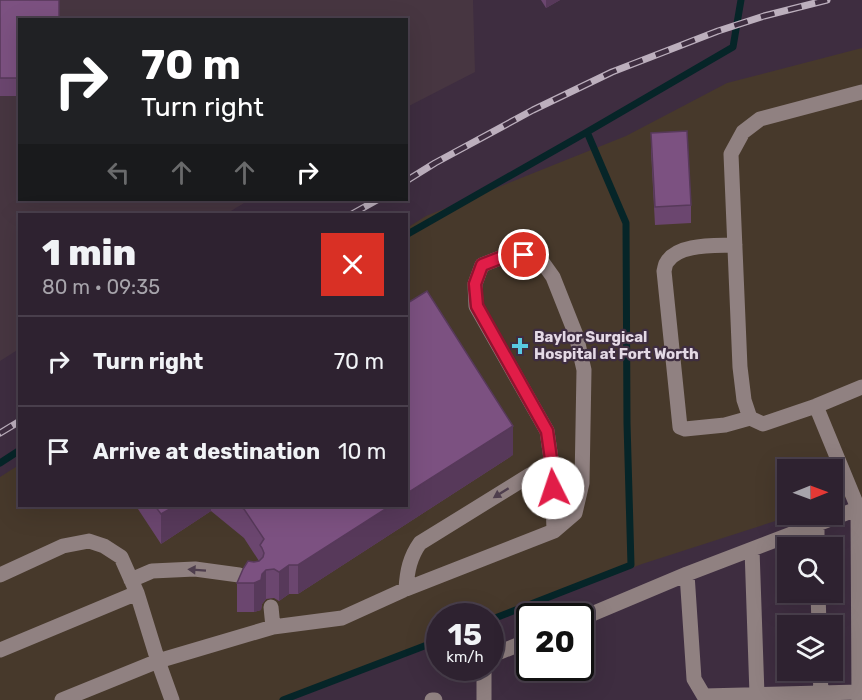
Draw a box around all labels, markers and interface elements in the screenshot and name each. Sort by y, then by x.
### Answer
text: 70 m [141,40,241,90]
icon: right [42,42,120,120]
text: Turn right [141,91,264,123]
icon: left [102,156,135,189]
icon: ahead [165,156,198,189]
icon: ahead [228,156,261,189]
icon: right [291,156,324,189]
pin [498,229,549,280]
text: 1 min [42,231,136,274]
button: close [321,233,384,296]
icon: arrive [507,238,540,271]
text: 80 m · 09:35 [42,275,160,299]
place label: Baylor Surgical Hospital at Fort Worth [534,328,699,363]
marker: Baylor Surgical Hospital at Fort Worth [511,337,529,355]
icon: right [42,345,75,378]
text: Turn right [93,348,203,375]
text: 70 m [334,348,384,375]
icon: arrive [42,435,75,468]
text: Arrive at destination [93,438,320,465]
text: 10 m [338,438,386,465]
position arrow [521,456,585,520]
north arrow [777,459,843,525]
map controls [777,459,843,681]
one-way arrow [493,487,509,498]
button: search [777,537,843,603]
one-way arrow [187,565,206,575]
speed limit sign: 20 [516,603,594,681]
button: layers [777,615,843,681]
text: 15 [448,617,482,653]
text: km/h [446,648,484,666]

